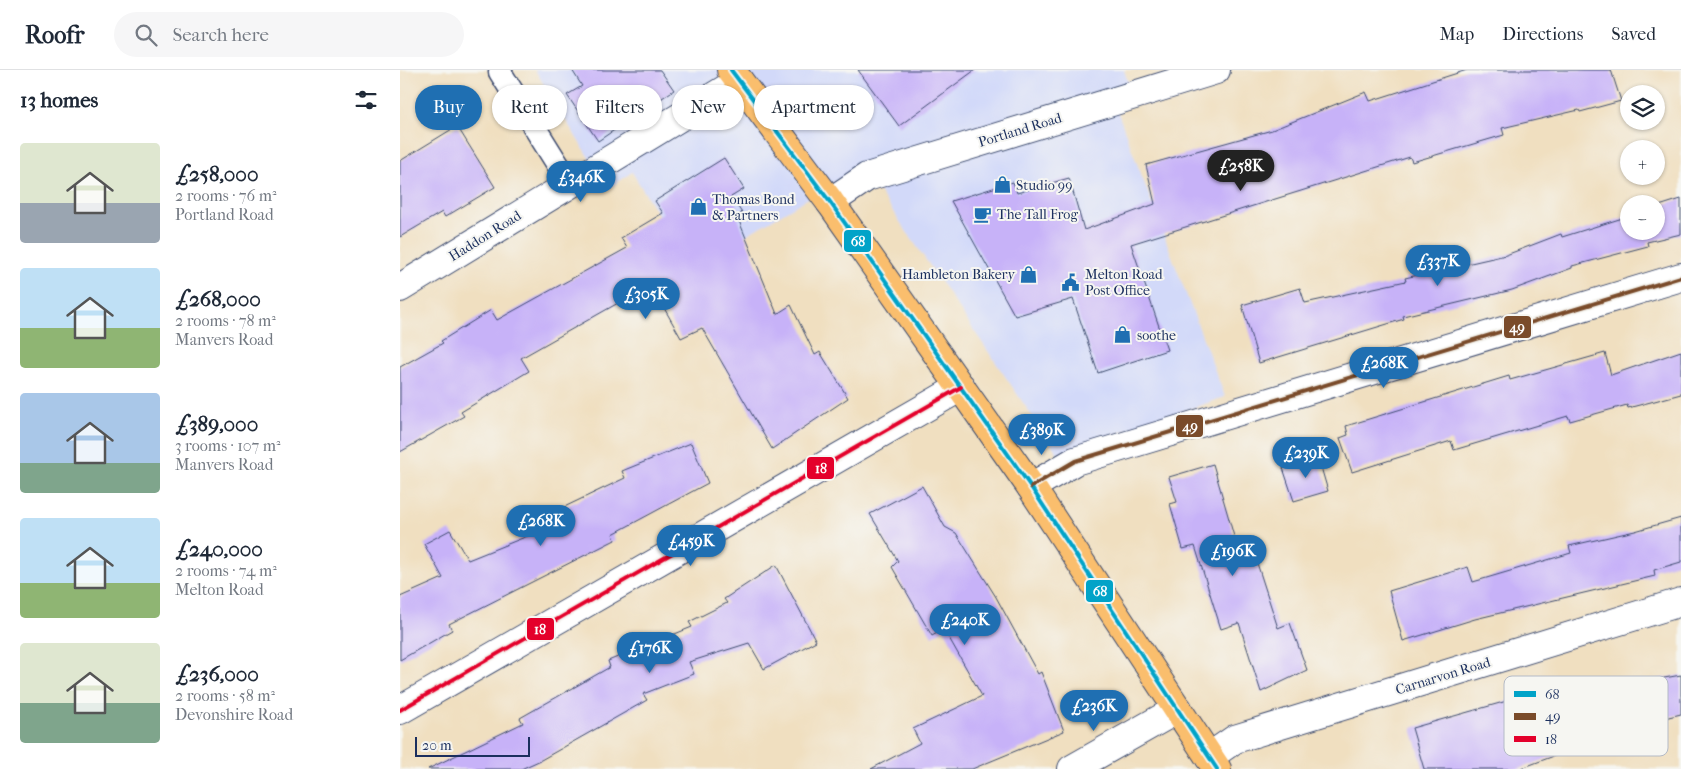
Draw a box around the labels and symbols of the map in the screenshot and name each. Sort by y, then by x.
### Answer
street label: Portland Road [976,109,1064,151]
pin: £258K [1206,150,1276,192]
pin: £346K [546,160,616,203]
shop icon: Studio 99 [992,175,1012,195]
place label: Studio 99 [1016,177,1073,194]
place label: Thomas Bond & Partners [712,191,795,224]
shop icon: Thomas Bond & Partners [688,197,708,217]
cafe icon: The Tall Frog [973,204,993,224]
place label: The Tall Frog [997,206,1078,223]
street label: Haddon Road [446,207,525,265]
line badge: 68 [843,229,872,253]
text: 68 [851,233,865,250]
pin: £337K [1403,244,1473,287]
shop icon: Hambleton Bakery [1019,264,1039,284]
place label: Hambleton Bakery [902,266,1016,283]
place label: Melton Road Post Office [1085,266,1163,299]
public building icon: Melton Road Post Office [1061,272,1081,292]
pin: £305K [611,278,681,320]
line badge: 49 [1503,315,1532,339]
text: 49 [1508,319,1525,336]
shop icon: soothe [1113,325,1133,345]
place label: soothe [1137,327,1176,344]
pin: £268K [1349,346,1419,389]
pin: £389K [1007,414,1077,456]
line badge: 49 [1175,414,1204,438]
text: 49 [1181,418,1198,435]
pin: £239K [1271,436,1341,479]
line badge: 18 [806,456,835,480]
text: 18 [815,460,827,477]
pin: £268K [506,504,576,547]
pin: £459K [656,524,726,567]
pin: £196K [1198,534,1268,577]
line badge: 68 [1085,579,1114,603]
text: 68 [1093,583,1107,600]
pin: £240K [930,604,1000,646]
line badge: 18 [526,617,555,641]
text: 18 [534,621,546,638]
pin: £176K [615,632,685,674]
street label: Carnarvon Road [1393,653,1493,699]
legend [1504,676,1668,756]
text: 68 [1545,686,1560,703]
pin: £236K [1059,690,1129,732]
text: 49 [1545,708,1561,725]
text: 18 [1545,731,1557,748]
scale bar [415,734,530,757]

